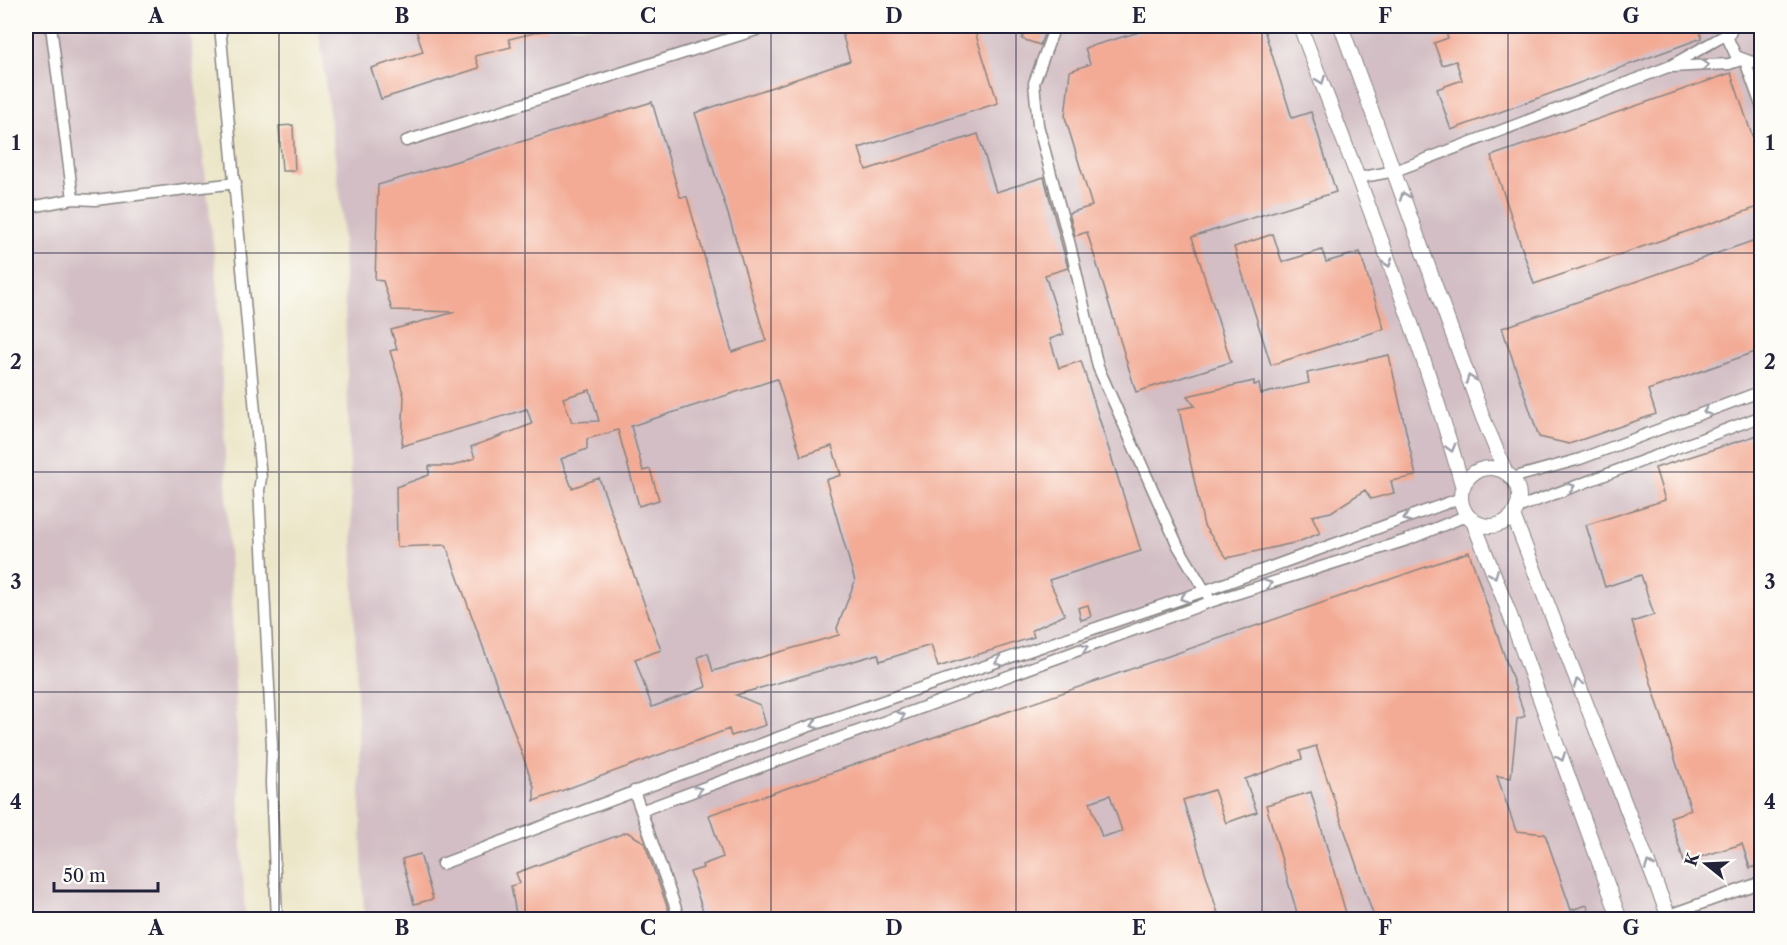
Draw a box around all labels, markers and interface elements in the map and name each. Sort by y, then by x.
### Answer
text: A [147,4,164,28]
text: B [395,4,410,28]
text: C [640,4,656,28]
text: D [885,4,903,28]
text: E [1132,4,1146,28]
text: F [1378,4,1392,28]
text: G [1623,4,1640,28]
one-way arrow [1700,58,1709,71]
one-way arrow [1314,74,1326,85]
text: 1 [12,131,21,155]
text: 1 [1766,131,1775,155]
one-way arrow [1398,191,1411,202]
one-way arrow [1381,257,1394,268]
text: 2 [10,350,22,374]
text: 2 [1764,350,1776,374]
one-way arrow [1464,374,1477,385]
one-way arrow [1702,404,1713,417]
one-way arrow [1444,442,1456,453]
one-way arrow [1565,481,1576,494]
one-way arrow [1402,511,1412,524]
one-way arrow [1487,568,1499,579]
text: 3 [10,570,22,594]
text: 3 [1764,570,1776,594]
one-way arrow [1262,579,1273,591]
one-way arrow [1179,591,1189,604]
one-way arrow [1078,643,1089,656]
one-way arrow [994,654,1005,667]
one-way arrow [1573,679,1585,690]
one-way arrow [895,710,906,723]
one-way arrow [810,717,820,730]
one-way arrow [1554,751,1567,762]
one-way arrow [692,784,703,797]
text: 4 [10,790,22,814]
text: 4 [1764,790,1776,814]
north arrow [1676,834,1736,894]
text: K [1680,849,1704,869]
scale bar [54,855,158,893]
one-way arrow [1644,860,1656,871]
text: 50 m [63,865,106,887]
text: A [147,916,164,940]
text: B [395,916,410,940]
text: C [640,916,656,940]
text: D [885,916,903,940]
text: E [1132,916,1146,940]
text: F [1378,916,1392,940]
text: G [1623,916,1640,940]

